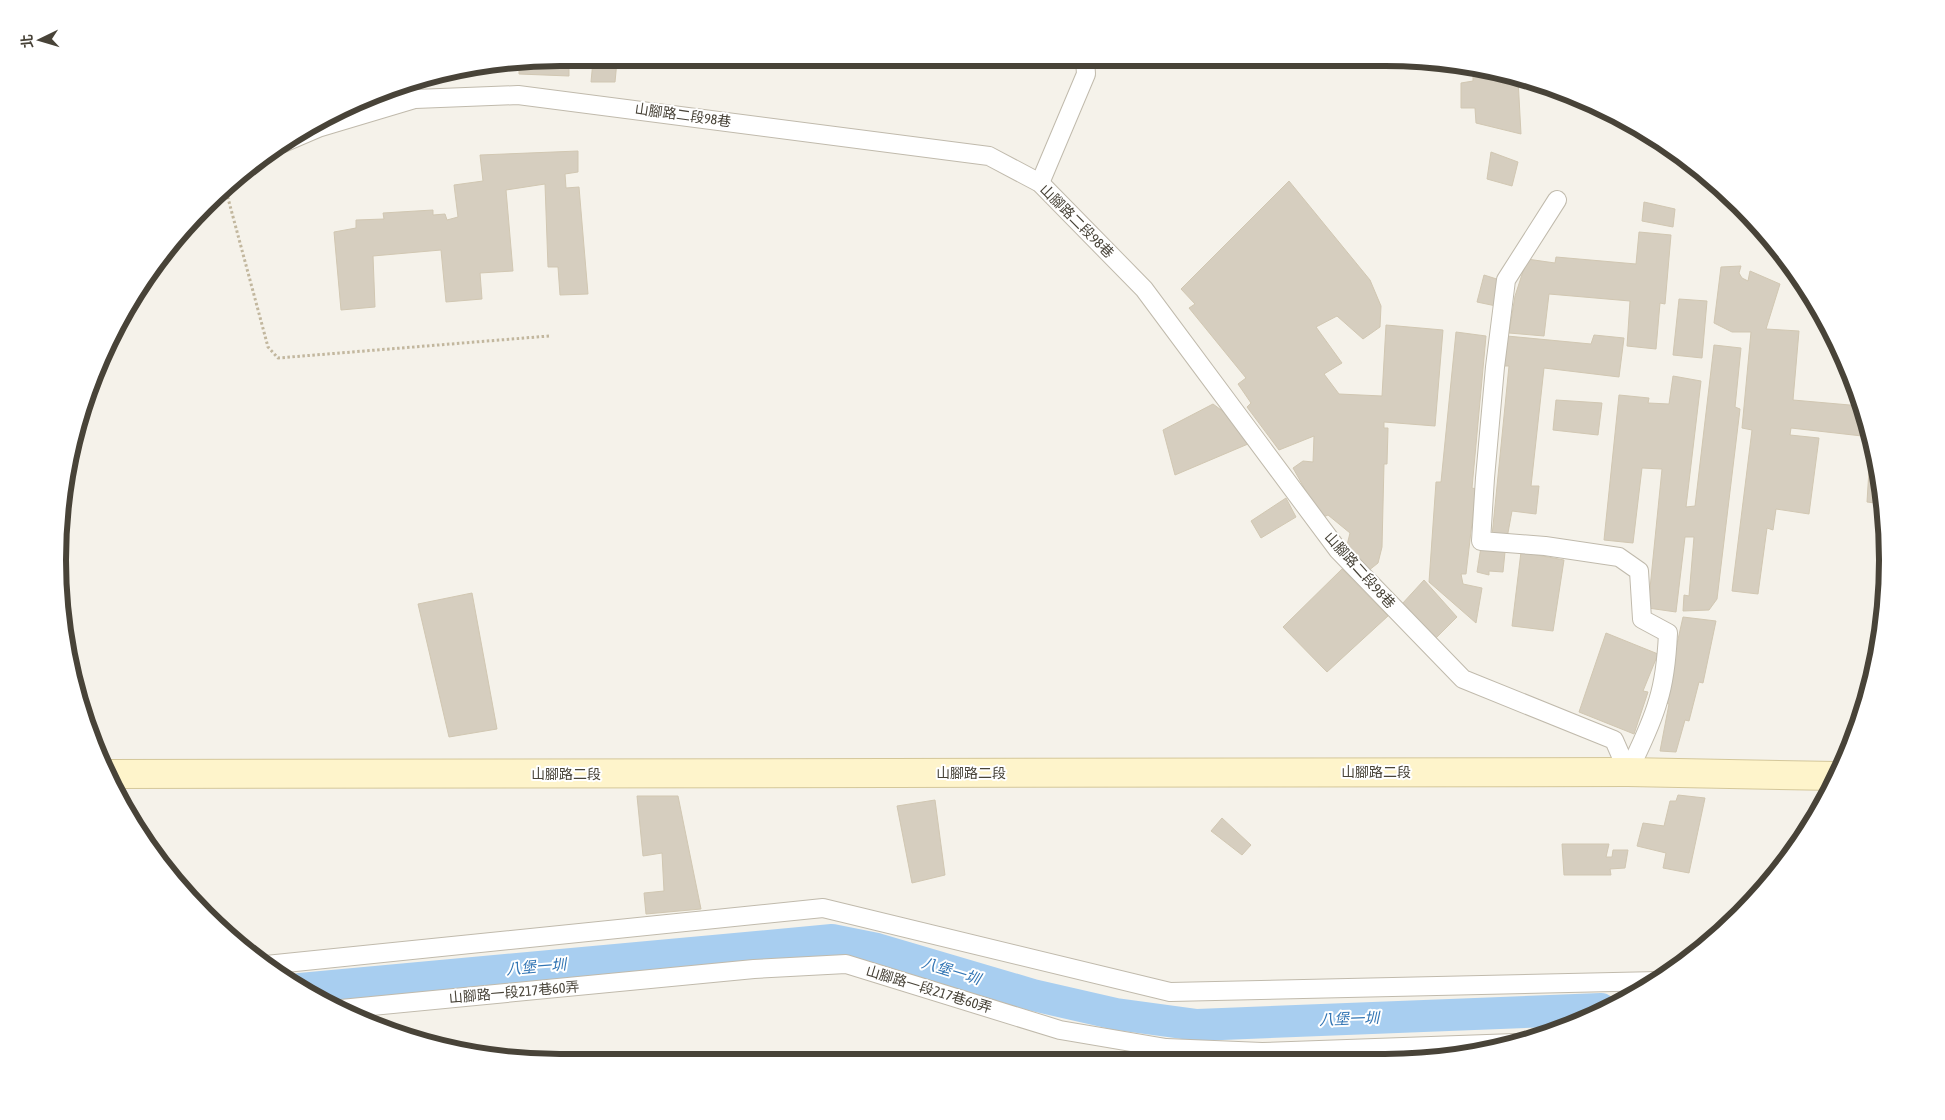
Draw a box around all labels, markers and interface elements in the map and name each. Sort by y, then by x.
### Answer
north arrow [15,15,65,65]
text: 北 [18,33,36,49]
street label: 山腳路二段98巷 [634,100,732,130]
street label: 山腳路二段98巷 [1037,181,1117,261]
street label: 山腳路二段98巷 [1322,529,1398,611]
street label: 山腳路二段 [1341,764,1411,780]
street label: 山腳路二段 [936,765,1006,781]
street label: 山腳路二段 [531,766,601,782]
water label: 八堡一圳 [920,954,984,988]
water label: 八堡一圳 [505,955,569,978]
street label: 山腳路一段217巷60弄 [864,962,994,1016]
street label: 山腳路一段217巷60弄 [448,978,580,1006]
water label: 八堡一圳 [1319,1009,1381,1028]

